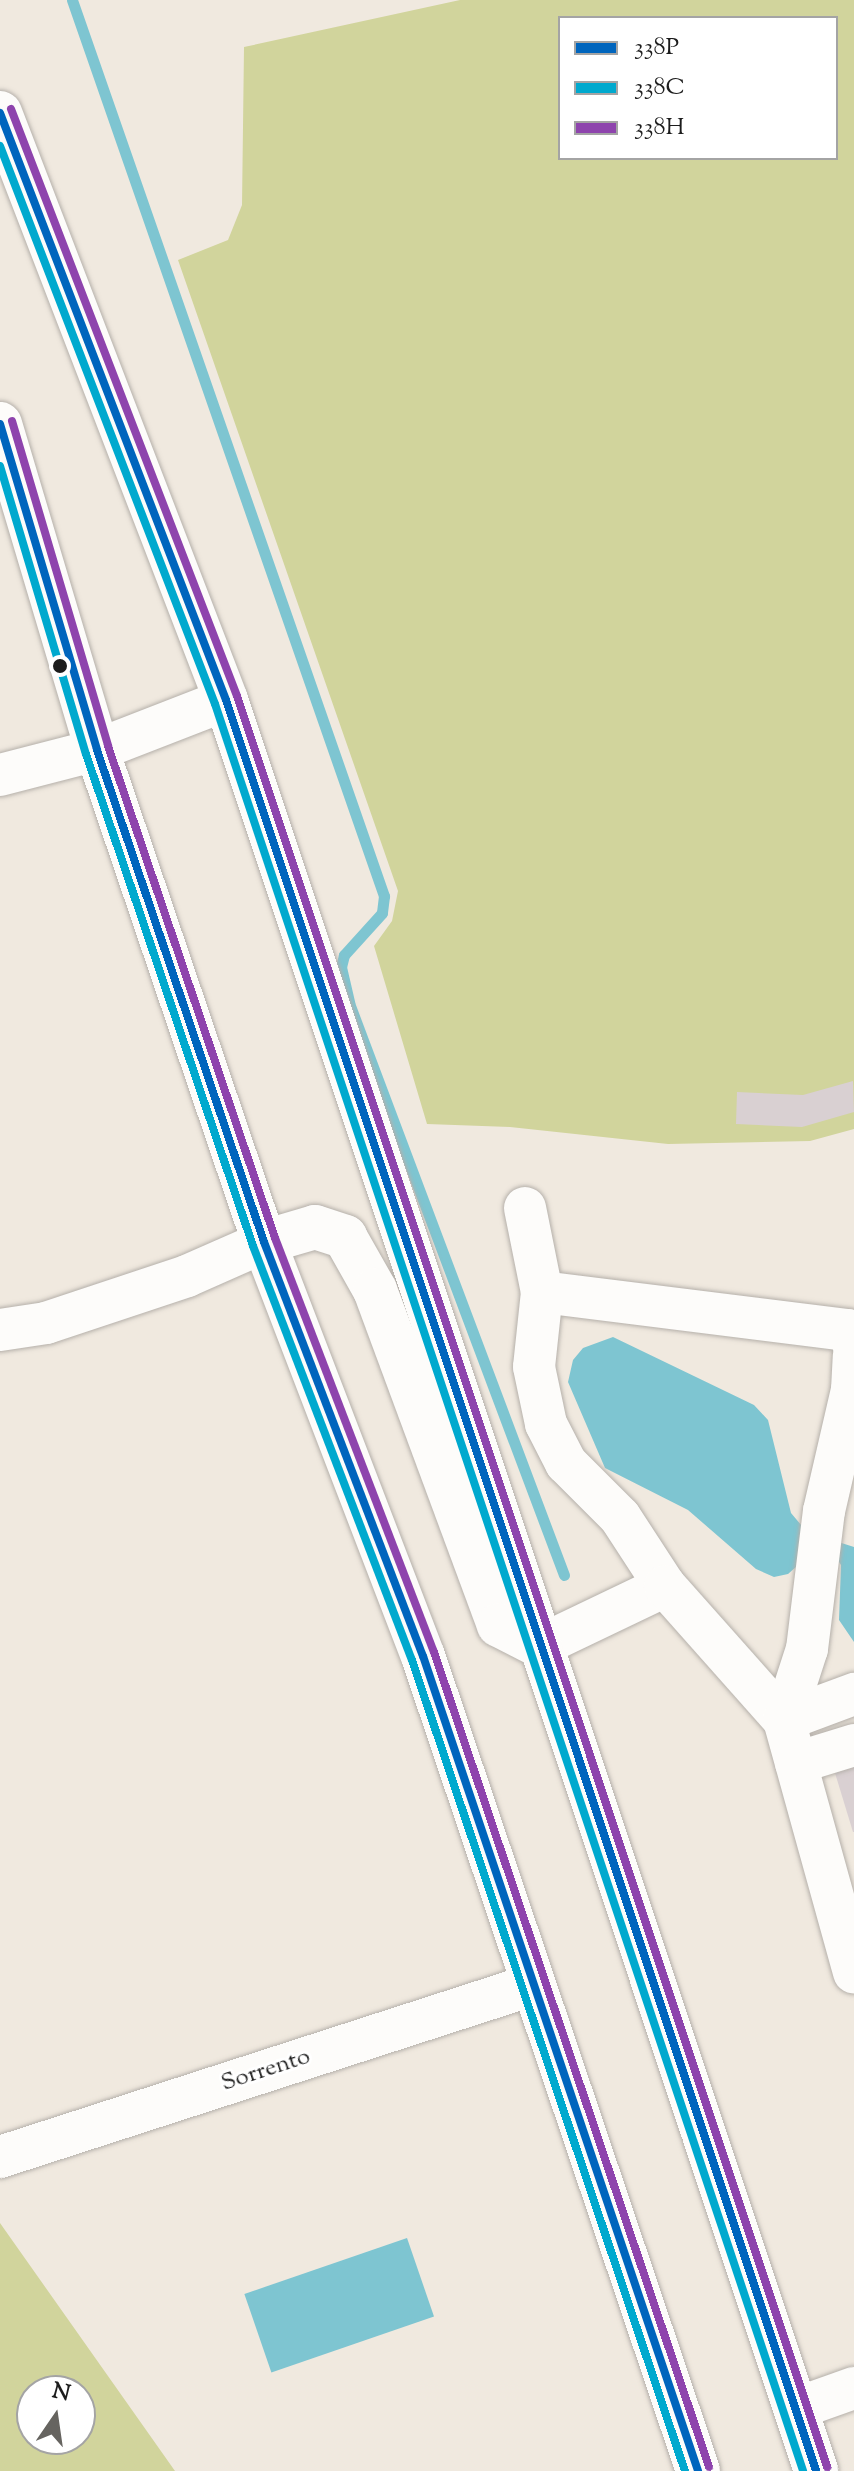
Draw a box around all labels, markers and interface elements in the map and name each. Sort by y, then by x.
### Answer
legend [558,16,838,160]
text: 338P [634,31,679,65]
text: 338C [634,71,685,105]
text: 338H [634,111,684,145]
unlabelled marker [52,658,68,674]
street label: Sorrento [218,2043,314,2099]
north arrow [16,2375,96,2455]
text: N [49,2376,73,2411]

